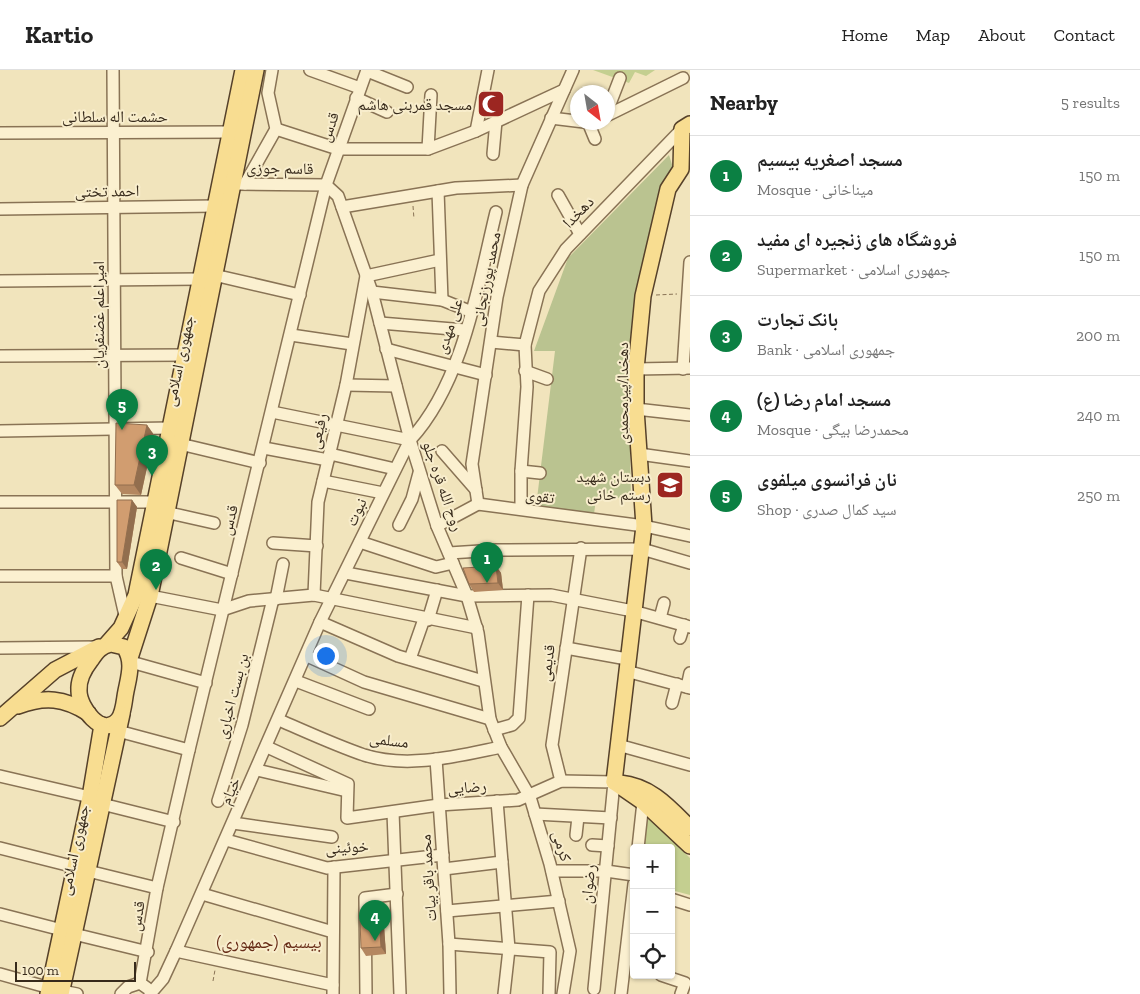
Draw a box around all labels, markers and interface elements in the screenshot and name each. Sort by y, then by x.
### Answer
text: Kartio [25,20,93,49]
text: Home [841,24,888,46]
text: Map [916,24,950,46]
text: About [978,24,1025,46]
text: Contact [1053,24,1115,46]
north arrow [570,85,615,130]
mosque icon: مسجد قمربنی هاشم [476,89,506,119]
text: Nearby [710,90,778,115]
text: 5 results [1061,93,1120,112]
place label: مسجد قمربنی هاشم [358,95,472,115]
street label: حشمت اله سلطانی [62,107,168,127]
street label: قدس [315,109,344,145]
text: مسجد اصغریه بیسیم [757,148,903,171]
street label: قاسم جوزی [246,158,314,179]
text: 1 [723,166,729,185]
text: 150 m [1079,166,1120,185]
text: Mosque · میناخانی [757,180,873,199]
street label: احمد تختی [74,181,140,202]
street label: دهخدا [558,192,598,232]
text: فروشگاه های زنجیره ای مفید [757,228,957,251]
street label: محمد پورزنجانی [468,230,505,328]
text: 2 [722,246,730,265]
text: 150 m [1079,246,1120,265]
text: Supermarket · جمهوری اسلامی [757,260,950,279]
street label: امیراعلم غضنفریان [89,261,109,369]
street label: علی مهدی [431,296,468,357]
text: بانک تجارت [757,308,838,331]
street label: جمهوری اسلامی [160,314,199,408]
text: 3 [722,326,730,345]
text: 200 m [1076,326,1120,345]
text: Bank · جمهوری اسلامی [757,340,895,359]
street label: دهخدا/پیرمحمدی [613,342,633,444]
text: مسجد امام رضا (ع) [757,388,891,411]
pin: 5 [106,389,138,430]
text: 4 [721,406,731,425]
text: 240 m [1076,406,1120,425]
street label: رفیعی [305,411,332,451]
text: Mosque · محمدرضا بیگی [757,420,909,439]
pin: 3 [136,435,168,476]
street label: روح الله قره جلو [418,438,467,534]
place label: دبستان شهید رستم خانی [577,467,651,505]
text: نان فرانسوی میلفوی [757,468,897,491]
school or university icon: دبستان شهید رستم خانی [655,470,685,500]
street label: تقوی [524,485,556,508]
text: 5 [722,486,730,505]
text: 250 m [1077,486,1120,505]
street label: نبوت [341,495,371,529]
text: Shop · سید کمال صدری [757,500,896,519]
street label: قدس [216,503,243,537]
pin: 1 [471,542,503,583]
pin: 2 [140,549,172,590]
your location [313,643,339,669]
street label: قدیمی [535,643,560,683]
street label: بن بست اخباری [211,651,254,741]
street label: مسلمی [368,728,410,753]
street label: خیام [216,774,245,808]
street label: رضایی [447,776,487,799]
street label: جمهوری اسلامی [55,803,94,897]
street label: کرمی [547,828,576,864]
street label: محمد باقر بیات [415,834,441,922]
street label: خوئینی [325,836,369,859]
map controls [630,844,675,979]
button: + [630,844,675,889]
street label: رضوان [576,863,601,905]
button: − [630,889,675,934]
street label: قدس [125,899,150,933]
pin: 4 [359,900,391,941]
district label: (بیسیم (جمهوری [216,931,322,954]
button: locate [630,934,675,979]
scale bar [15,959,136,982]
text: 100 m [22,962,59,979]

